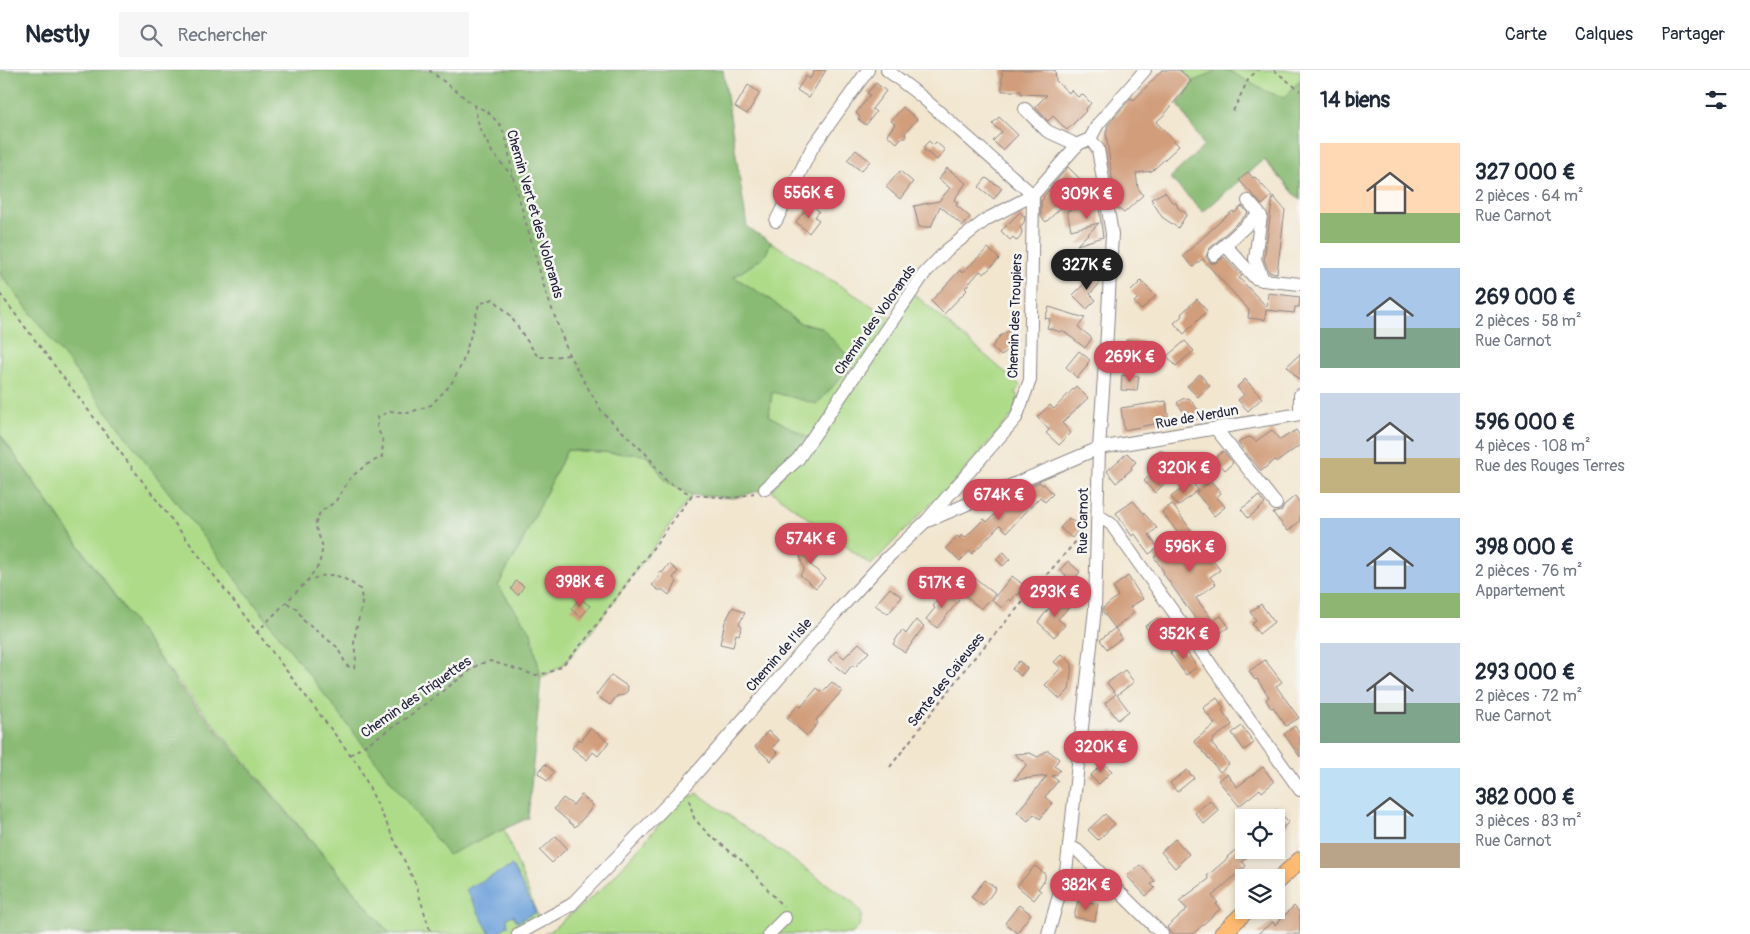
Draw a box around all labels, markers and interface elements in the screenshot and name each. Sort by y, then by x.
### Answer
search box [119,12,469,57]
text: Nestly [25,20,89,49]
icon: search [137,21,165,49]
text: Rechercher [177,23,267,47]
text: Carte [1505,23,1547,46]
text: Calques [1575,23,1633,46]
text: Partager [1661,23,1725,46]
icon: filters [1702,86,1730,114]
text: 14 biens [1320,87,1390,114]
street label: Chemin Vert et des Volorands [503,128,567,301]
text: 327 000 € [1475,159,1576,186]
icon: home [1360,163,1420,223]
pin: 556K € [768,176,850,219]
pin: 309K € [1046,178,1128,220]
text: 556K € [784,183,834,203]
text: 309K € [1061,184,1113,204]
text: 2 pièces · 64 m² [1475,186,1583,206]
text: Rue Carnot [1475,206,1551,226]
pin: 327K € [1046,248,1128,291]
street label: Chemin des Troupiers [1004,253,1026,379]
text: 327K € [1062,255,1112,275]
street label: Chemin des Volorands [831,261,920,378]
text: 269 000 € [1475,284,1576,311]
icon: home [1360,288,1420,348]
text: 2 pièces · 58 m² [1475,311,1582,331]
text: Rue Carnot [1475,331,1551,351]
pin: 269K € [1089,340,1171,383]
text: 269K € [1105,347,1155,367]
street label: Rue de Verdun [1154,401,1240,433]
text: 596 000 € [1475,409,1575,436]
icon: home [1360,413,1420,473]
text: 4 pièces · 108 m² [1475,436,1590,456]
pin: 320K € [1143,452,1225,494]
text: Rue des Rouges Terres [1475,456,1625,476]
text: 320K € [1158,458,1210,478]
pin: 674K € [958,478,1040,521]
text: 674K € [974,485,1024,505]
street label: Rue Carnot [1074,487,1092,554]
pin: 574K € [770,522,852,565]
text: 574K € [786,529,836,549]
pin: 596K € [1149,530,1231,573]
text: 398 000 € [1475,534,1574,561]
text: 596K € [1165,537,1215,557]
icon: home [1360,538,1420,598]
text: 2 pièces · 76 m² [1475,561,1583,581]
pin: 398K € [539,566,621,608]
pin: 517K € [901,566,983,609]
text: 398K € [556,572,604,592]
text: 517K € [918,573,966,593]
pin: 293K € [1014,576,1096,618]
text: Appartement [1475,581,1565,601]
text: 293K € [1030,582,1080,602]
street label: Chemin de l’Isle [742,615,816,695]
pin: 352K € [1143,618,1225,660]
text: 352K € [1159,624,1209,644]
street label: Sente des Caïeuses [904,629,988,730]
street label: Chemin des Triquettes [358,652,475,741]
text: 293 000 € [1475,659,1575,686]
icon: home [1360,663,1420,723]
text: 2 pièces · 72 m² [1475,686,1582,706]
text: Rue Carnot [1475,706,1551,726]
pin: 320K € [1060,730,1142,773]
text: 320K € [1075,737,1127,757]
text: 382 000 € [1475,784,1575,811]
icon: home [1360,788,1420,848]
map controls [1235,809,1285,919]
button: locate [1235,809,1285,859]
text: 3 pièces · 83 m² [1475,811,1582,831]
text: Rue Carnot [1475,831,1551,851]
pin: 382K € [1045,868,1127,911]
button: layers [1235,869,1285,919]
text: 382K € [1061,875,1111,895]

